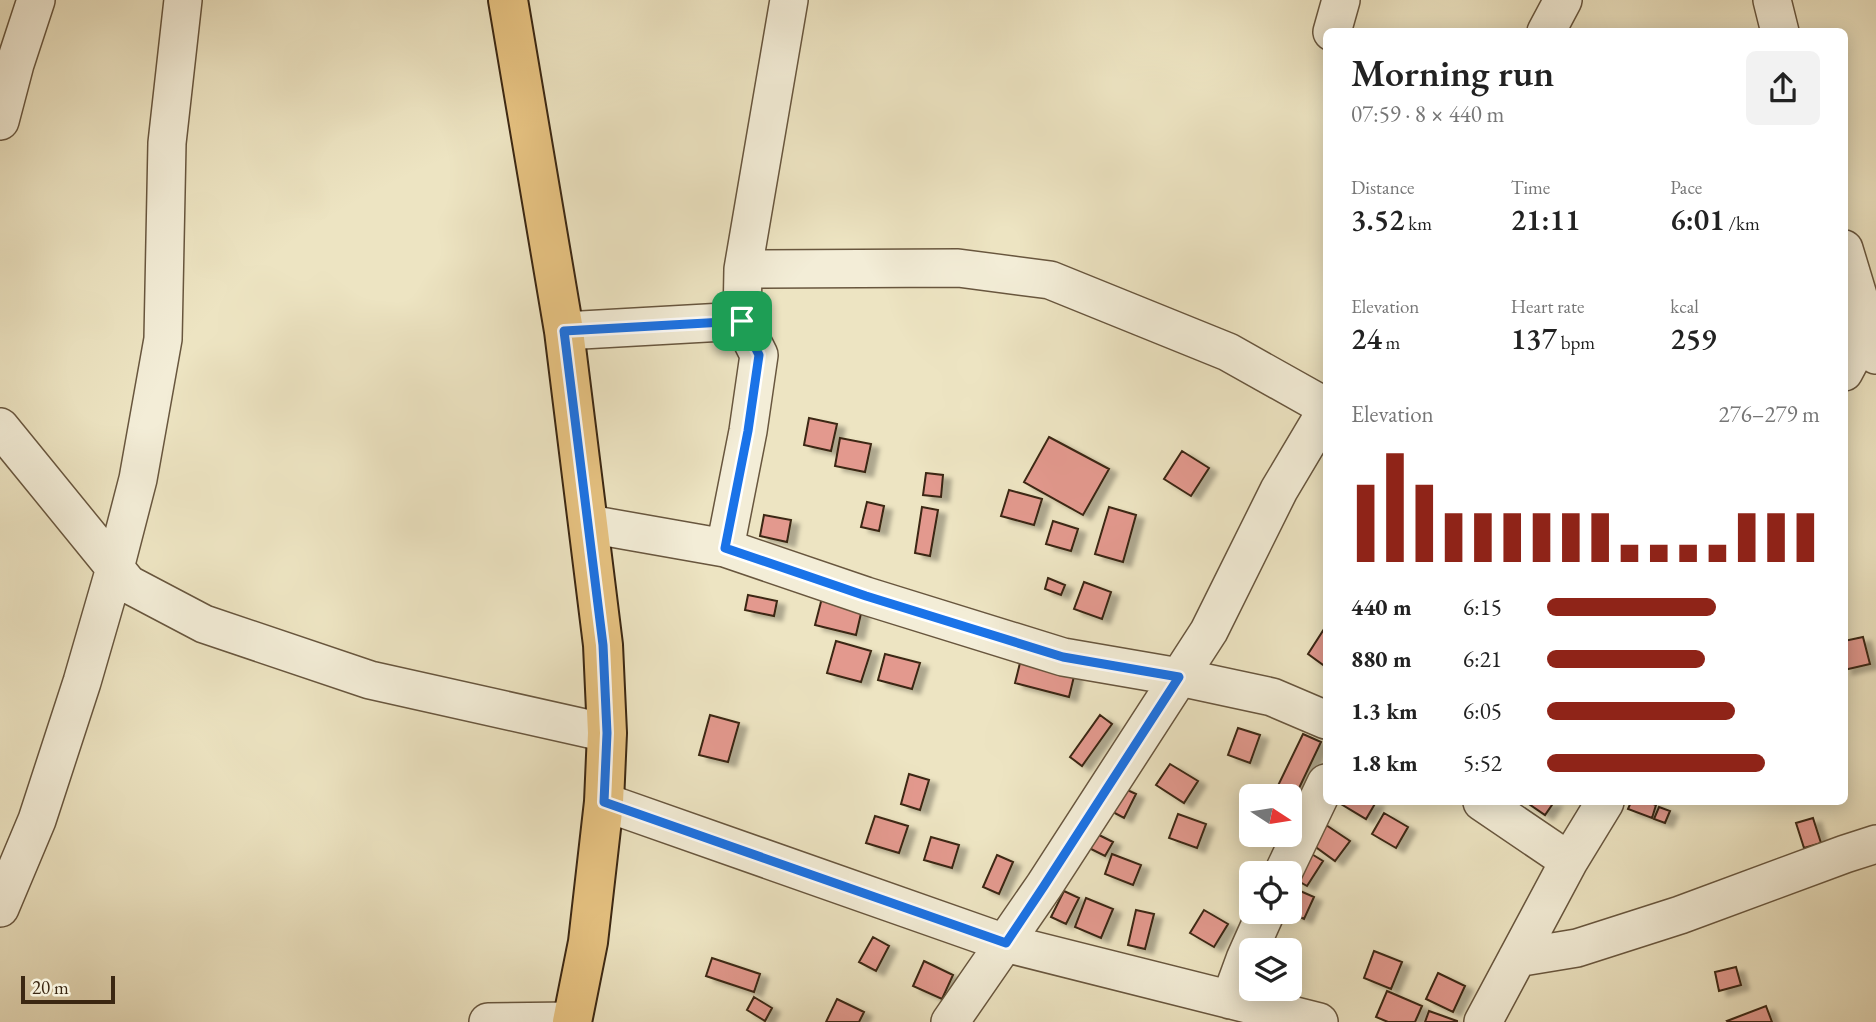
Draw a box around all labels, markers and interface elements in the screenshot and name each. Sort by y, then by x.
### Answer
text: Morning run [1351,48,1554,97]
button: share [1746,51,1820,125]
text: 07:59 · 8 × 440 m [1351,99,1504,129]
text: Distance [1351,175,1414,200]
text: Time [1511,175,1550,200]
text: Pace [1670,175,1702,200]
text: 3.52 [1351,200,1404,239]
text: 21:11 [1511,200,1580,239]
text: 6:01 [1670,200,1725,239]
text: km [1404,211,1432,236]
text: /km [1725,211,1760,236]
pin [712,291,772,351]
text: Elevation [1351,294,1419,319]
text: Heart rate [1511,294,1584,319]
text: kcal [1670,294,1699,319]
icon: arrive [723,302,761,340]
text: 24 [1351,319,1382,358]
text: 137 [1511,319,1557,358]
text: 259 [1670,319,1717,358]
text: m [1382,330,1400,355]
text: bpm [1557,330,1595,355]
text: Elevation [1351,399,1434,429]
text: 276–279 m [1719,399,1820,429]
text: 440 m [1351,592,1412,622]
text: 6:15 [1463,592,1502,622]
text: 880 m [1351,644,1412,674]
text: 6:21 [1463,644,1502,674]
text: 1.3 km [1351,696,1418,726]
text: 6:05 [1463,696,1502,726]
text: 1.8 km [1351,748,1418,778]
text: 5:52 [1463,748,1502,778]
north arrow [1239,784,1302,847]
map controls [1239,784,1302,1001]
button: locate [1239,861,1302,924]
button: layers [1239,938,1302,1001]
scale bar [21,973,116,1005]
text: 20 m [32,975,69,1000]

